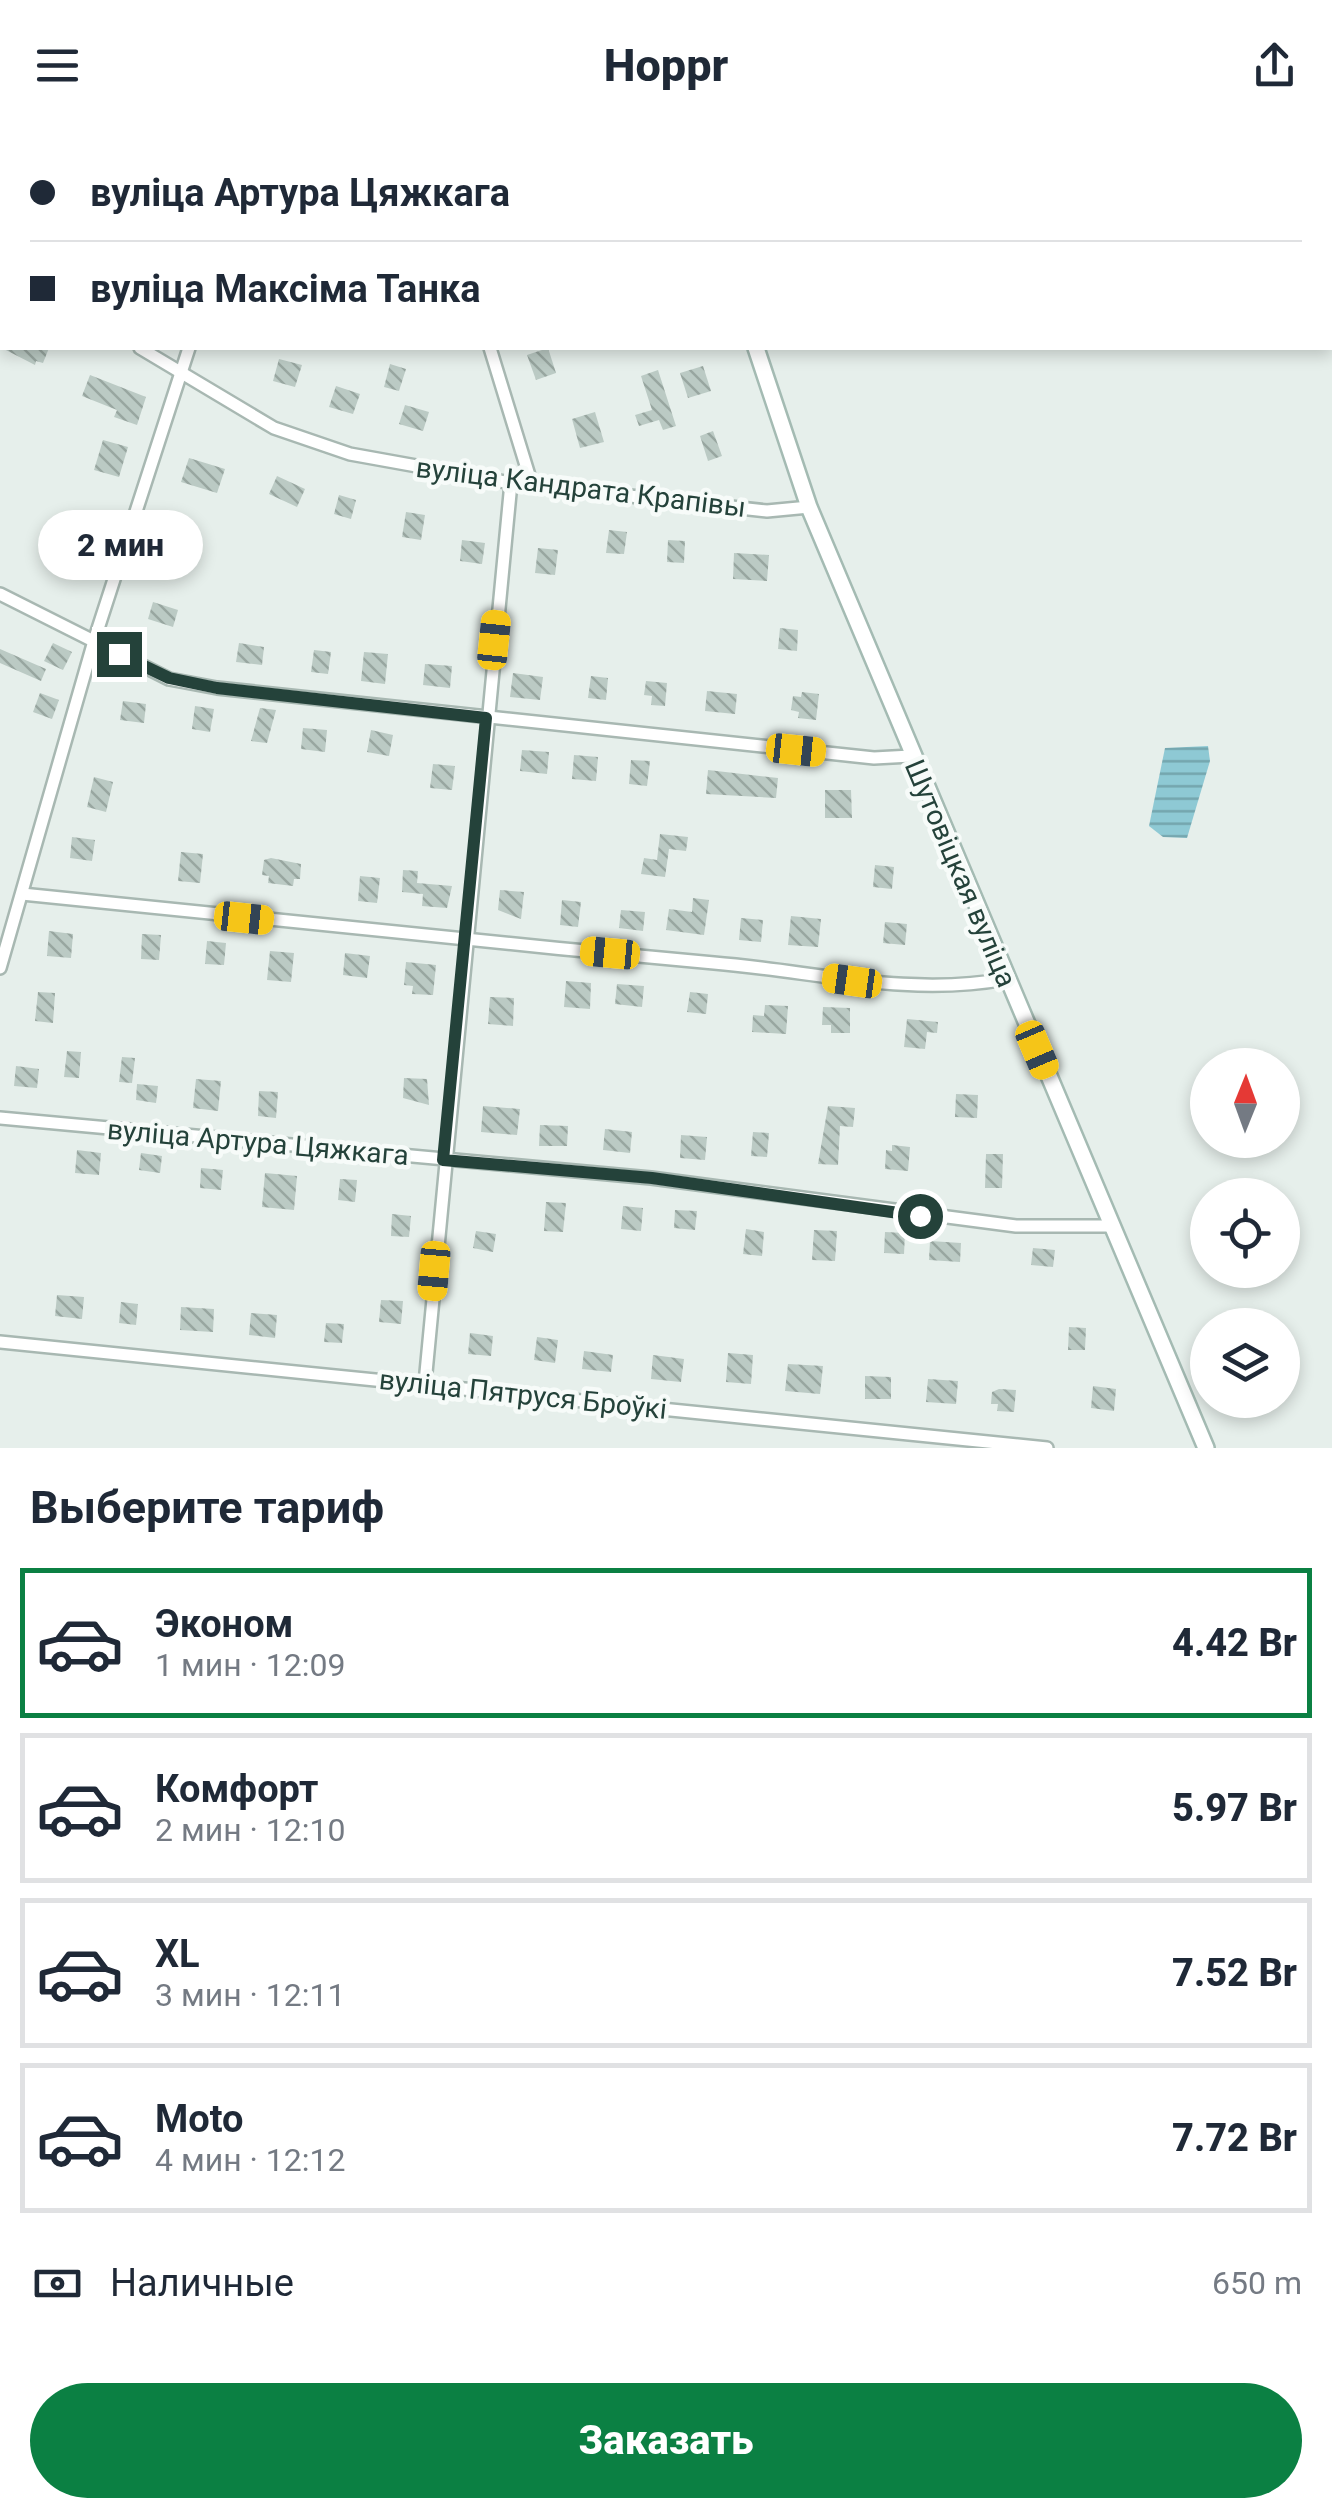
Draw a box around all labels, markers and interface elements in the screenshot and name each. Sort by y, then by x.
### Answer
icon: menu [30,38,85,93]
icon: share [1247,38,1302,93]
text: Hoppr [604,39,728,92]
text: вуліца Артура Цяжкага [90,171,510,215]
text: вуліца Максіма Танка [90,267,481,311]
street label: вуліца Кандрата Крапівы [414,451,748,524]
callout: 2 мин [36,509,202,579]
text: 2 мин [77,526,164,564]
car [476,609,512,671]
route end [97,632,142,677]
car [765,732,827,768]
street label: Шутовіцкая вуліца [898,754,1023,992]
car [213,900,275,936]
car [579,935,641,971]
car [820,962,884,1000]
car [1011,1017,1063,1083]
north arrow [1190,1048,1300,1158]
map controls [1190,1048,1300,1418]
street label: вуліца Артура Цяжкага [106,1113,410,1172]
button: locate [1190,1178,1300,1288]
route start [898,1194,943,1239]
car [416,1240,452,1302]
button: layers [1190,1308,1300,1418]
street label: вуліца Пятруся Броўкі [377,1363,668,1426]
text: Выберите тариф [30,1481,384,1534]
icon: car [35,1598,125,1688]
text: Эконом [155,1602,293,1646]
text: 4.42 Br [1172,1621,1297,1665]
text: 1 мин · 12:09 [155,1646,346,1684]
icon: car [35,1763,125,1853]
text: Комфорт [155,1767,318,1811]
text: 5.97 Br [1172,1786,1297,1830]
text: 2 мин · 12:10 [155,1811,346,1849]
icon: car [35,1928,125,2018]
text: XL [155,1932,200,1976]
text: 7.52 Br [1172,1951,1297,1995]
text: 3 мин · 12:11 [155,1976,346,2014]
icon: car [35,2093,125,2183]
text: Moto [155,2097,244,2141]
text: 7.72 Br [1172,2116,1297,2160]
text: 4 мин · 12:12 [155,2141,346,2179]
icon: cash [30,2256,85,2311]
text: Наличные [110,2261,294,2305]
text: 650 m [1212,2264,1302,2302]
button: Заказать [30,2383,1302,2498]

